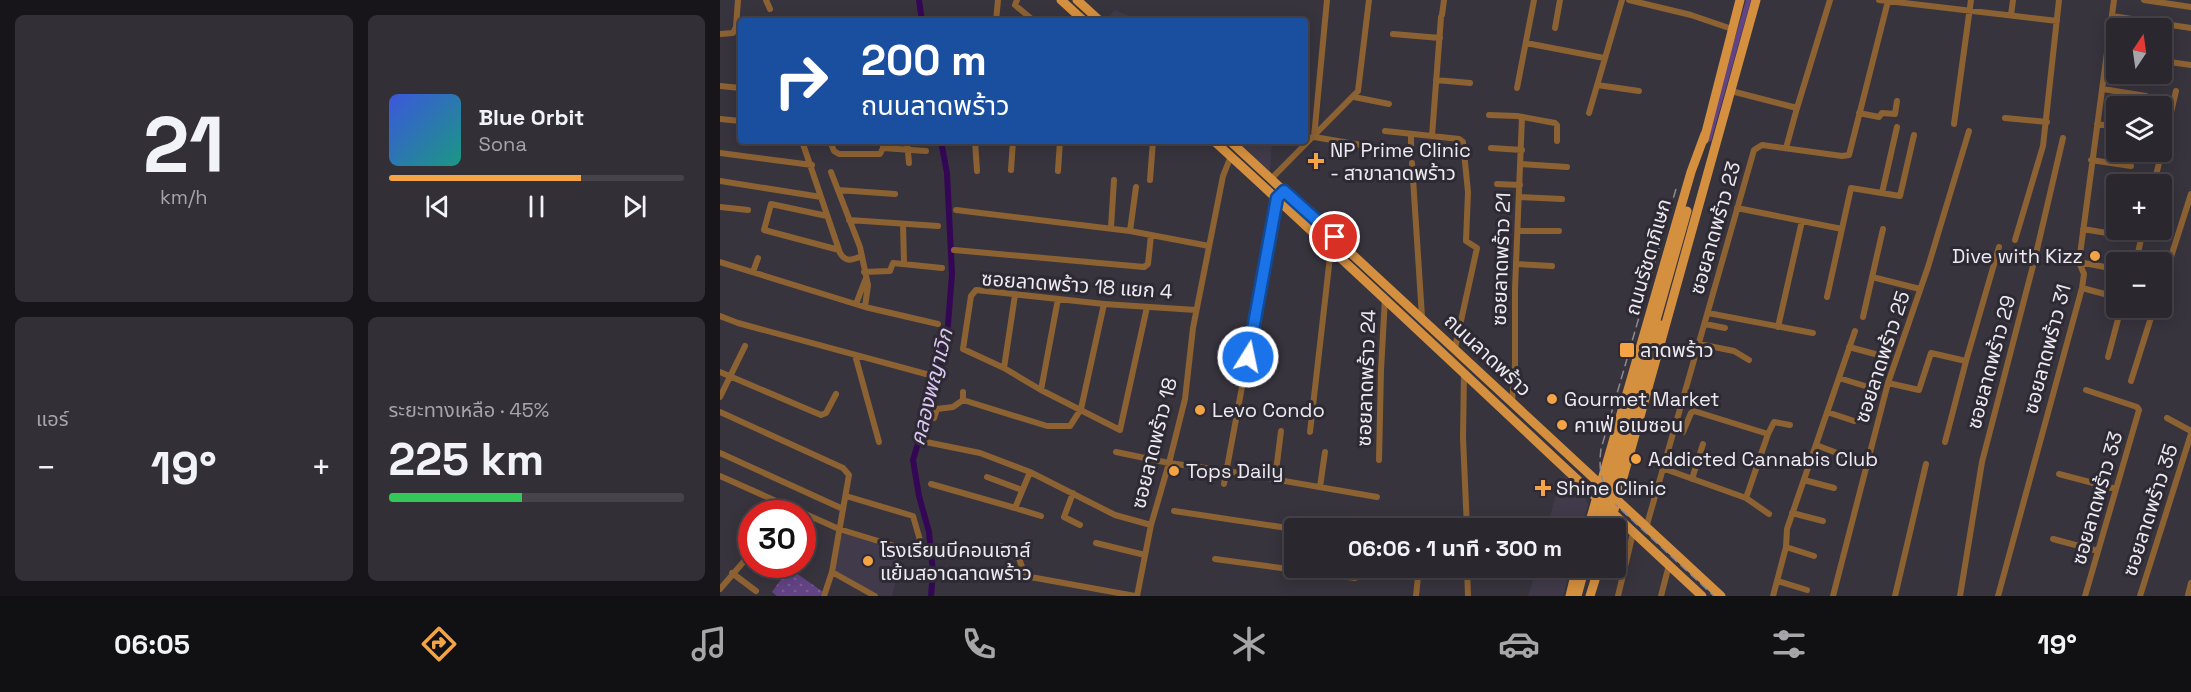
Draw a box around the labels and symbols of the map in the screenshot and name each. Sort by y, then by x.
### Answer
north arrow [2106,18,2172,84]
place label: NP Prime Clinic - สาขาลาดพร้าว [1330,137,1471,186]
marker: NP Prime Clinic - สาขาลาดพร้าว [1307,152,1325,170]
street label: ซอยลาดพร้าว 23 [1684,158,1746,298]
street label: ซอยลาดพร้าว 21 [1486,192,1516,326]
street label: ถนนรัชดาภิเษก [1619,196,1677,318]
pin [1309,211,1360,262]
place label: Dive with Kizz [1952,243,2083,269]
marker: Dive with Kizz [2088,249,2102,263]
street label: ซอยลาดพร้าว 18 แยก 4 [981,265,1173,305]
street label: ซอยลาดพร้าว 31 [2017,281,2077,417]
street label: ซอยลาดพร้าว 25 [1848,288,1916,426]
street label: ซอยลาดพร้าว 29 [1961,292,2021,432]
street label: ถนนลาดพร้าว [1439,308,1537,402]
street label: ซอยลาดพร้าว 24 [1351,309,1381,447]
water label: คลองพญาเวิก [903,324,959,448]
position arrow [1216,325,1280,389]
place label: ลาดพร้าว [1640,337,1713,363]
marker: ลาดพร้าว [1618,341,1636,359]
street label: ซอยลาดพร้าว 18 [1125,375,1183,511]
place label: Gourmet Market [1564,386,1720,412]
marker: Gourmet Market [1545,392,1559,406]
place label: Levo Condo [1212,397,1325,423]
marker: Levo Condo [1193,403,1207,417]
place label: คาเฟ่ อเมซอน [1574,412,1683,438]
marker: คาเฟ่ อเมซอน [1555,418,1569,432]
street label: ซอยลาดพร้าว 33 [2066,428,2128,568]
street label: ซอยลาดพร้าว 35 [2116,441,2184,579]
place label: Addicted Cannabis Club [1648,446,1878,472]
marker: Addicted Cannabis Club [1629,452,1643,466]
place label: Tops Daily [1186,458,1283,484]
marker: Tops Daily [1167,464,1181,478]
place label: Shine Clinic [1556,475,1666,501]
marker: Shine Clinic [1534,479,1552,497]
speed limit sign: 30 [738,500,816,578]
place label: โรงเรียนบีคอนเฮาส์ แย้มสอาดลาดพร้าว [880,537,1032,586]
marker: โรงเรียนบีคอนเฮาส์ แย้มสอาดลาดพร้าว [861,554,875,568]

